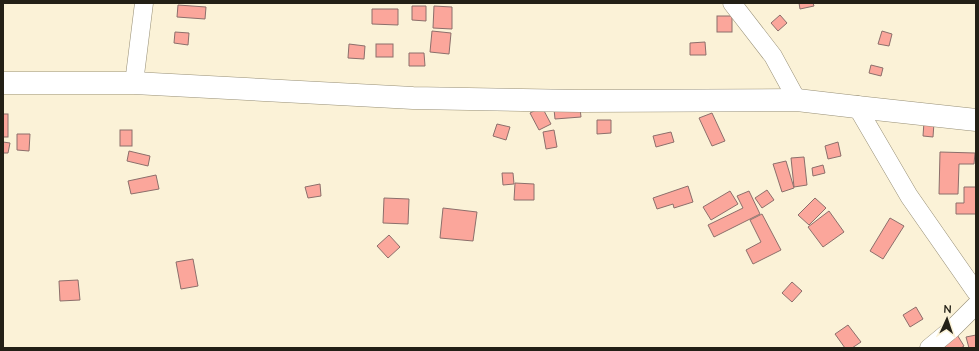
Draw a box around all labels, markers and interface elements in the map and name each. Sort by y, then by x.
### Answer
north arrow [927,299,967,339]
text: N [943,302,952,317]

